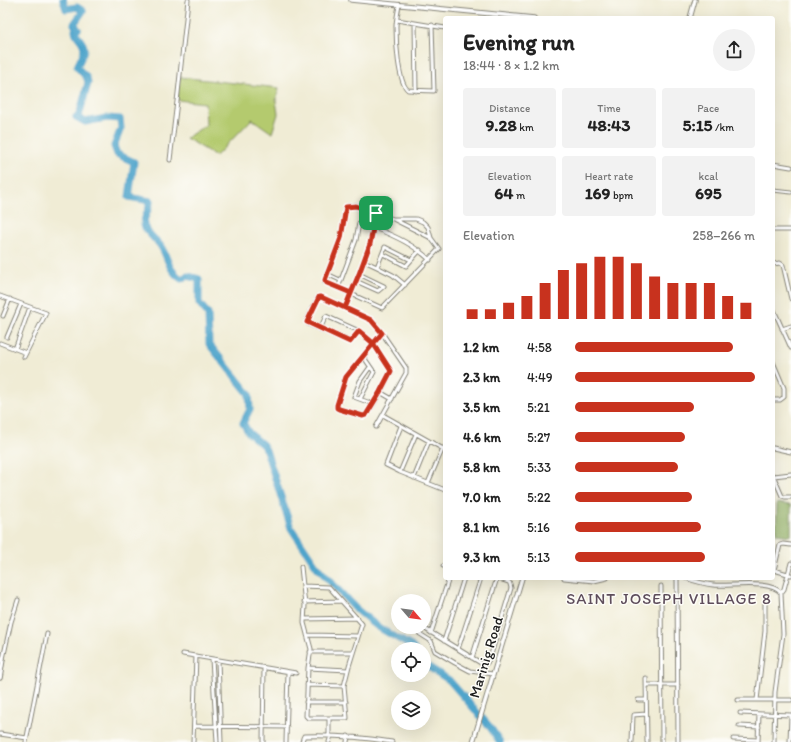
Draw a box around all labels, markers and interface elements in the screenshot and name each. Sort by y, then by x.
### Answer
text: Evening run [463,29,575,56]
button: share [713,29,755,71]
text: 18:44 · 8 × 1.2 km [463,58,559,73]
text: Distance [489,102,530,115]
text: Time [597,102,621,115]
text: Pace [697,102,719,115]
text: 9.28 [485,115,517,135]
text: 48:43 [587,115,631,135]
text: 5:15 [683,115,712,135]
text: km [517,121,534,134]
text: /km [712,121,734,134]
text: Elevation [488,170,532,183]
text: Heart rate [585,170,633,183]
text: kcal [699,170,718,183]
text: 64 [494,183,513,203]
text: 169 [585,183,610,203]
text: 695 [695,183,722,203]
text: m [513,189,525,202]
text: bpm [610,189,633,202]
pin [359,196,393,230]
icon: arrive [365,202,387,224]
text: Elevation [463,228,515,243]
text: 258–266 m [693,228,755,243]
text: 1.2 km [463,340,499,355]
text: 4:58 [527,340,552,355]
text: 2.3 km [463,370,500,385]
text: 4:49 [527,370,553,385]
text: 3.5 km [463,400,500,415]
text: 5:21 [527,400,550,415]
text: 4.6 km [463,430,501,445]
text: 5:27 [527,430,550,445]
text: 5.8 km [463,460,500,475]
text: 5:33 [527,460,551,475]
text: 7.0 km [463,490,501,505]
text: 5:22 [527,490,551,505]
text: 8.1 km [463,520,499,535]
text: 5:16 [527,520,550,535]
text: 9.3 km [463,550,500,565]
text: 5:13 [527,550,550,565]
district label: SAINT JOSEPH VILLAGE 8 [566,589,772,608]
north arrow [391,594,431,634]
map controls [391,594,431,730]
street label: Marinig Road [465,613,507,700]
button: locate [391,642,431,682]
button: layers [391,690,431,730]

